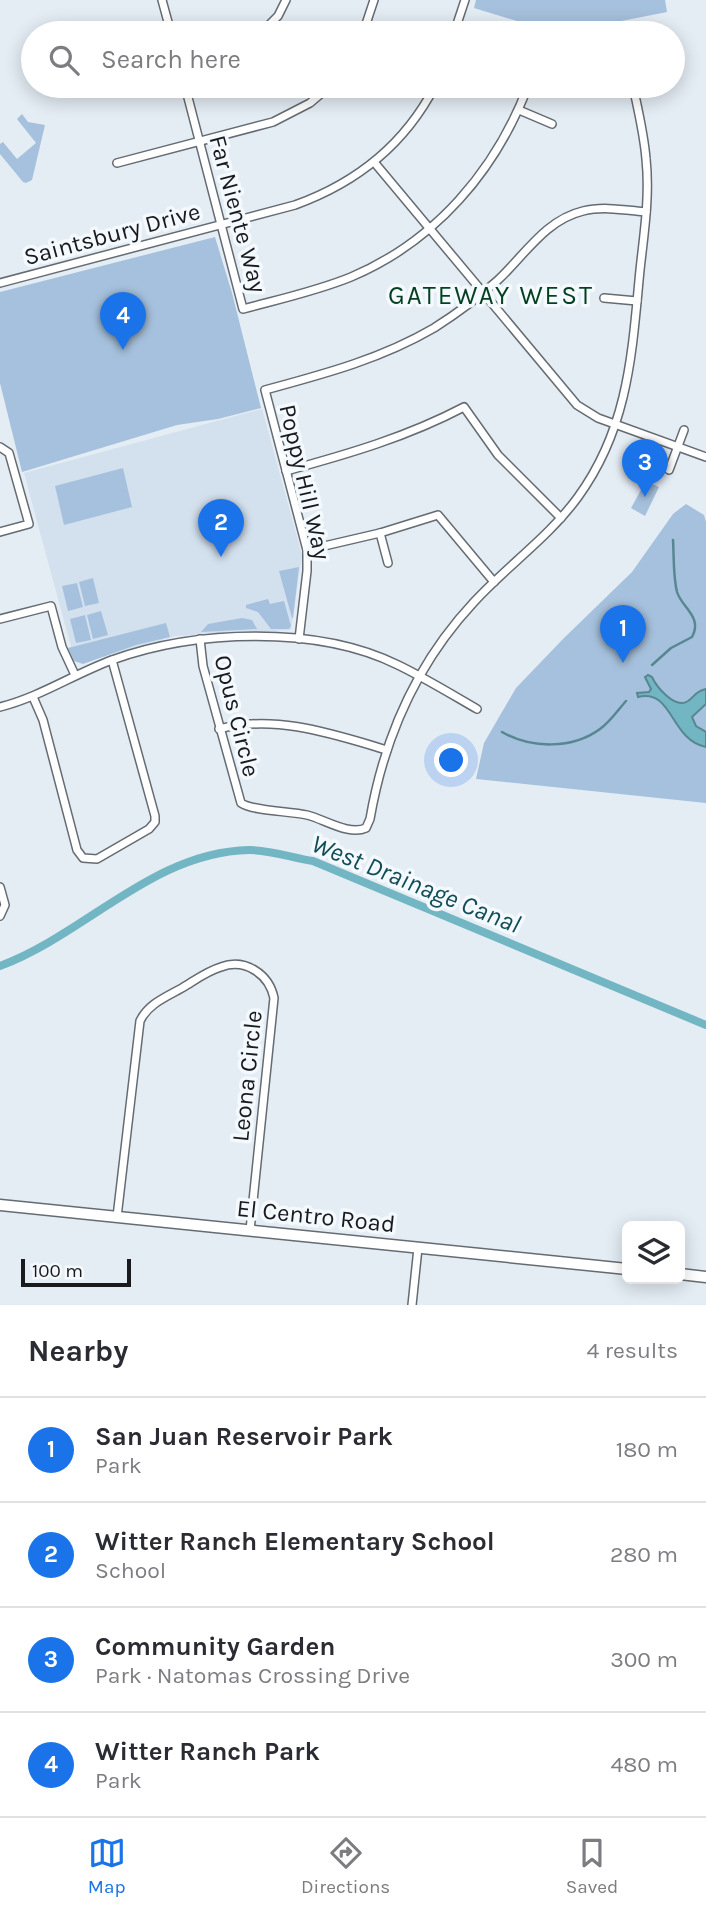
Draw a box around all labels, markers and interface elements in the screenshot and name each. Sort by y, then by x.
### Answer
search box [21,21,685,98]
icon: search [45,41,83,79]
text: Search here [101,44,241,75]
street label: Far Niente Way [204,132,272,296]
street label: Saintsbury Drive [21,197,203,271]
district label: GATEWAY WEST [388,280,594,311]
pin: 4 [100,292,146,350]
street label: Poppy Hill Way [274,402,336,562]
pin: 3 [622,439,668,497]
pin: 2 [198,499,244,557]
pin: 1 [600,605,646,663]
street label: Opus Circle [208,652,266,780]
your location [434,743,468,777]
water label: West Drainage Canal [307,828,525,940]
street label: Leona Circle [226,1009,268,1143]
street label: El Centro Road [235,1194,397,1238]
map controls [622,1221,685,1284]
button: layers [622,1221,685,1284]
scale bar [21,1256,131,1288]
text: 100 m [32,1260,83,1282]
text: Nearby [28,1333,128,1369]
text: 4 results [586,1337,678,1364]
text: San Juan Reservoir Park [95,1421,393,1452]
text: 1 [47,1436,55,1463]
text: 180 m [616,1436,678,1463]
text: Park [95,1452,142,1479]
text: Witter Ranch Elementary School [95,1526,495,1557]
text: 2 [44,1541,58,1568]
text: 280 m [610,1541,678,1568]
text: School [95,1557,166,1584]
text: Community Garden [95,1631,335,1662]
text: 3 [44,1646,58,1673]
text: 300 m [610,1646,678,1673]
text: Park · Natomas Crossing Drive [95,1662,410,1689]
text: Witter Ranch Park [95,1736,320,1767]
text: 4 [44,1751,58,1778]
text: 480 m [610,1751,678,1778]
text: Park [95,1767,142,1794]
tab: Map [88,1834,126,1898]
tab: Directions [301,1834,390,1898]
tab: Saved [566,1834,618,1898]

